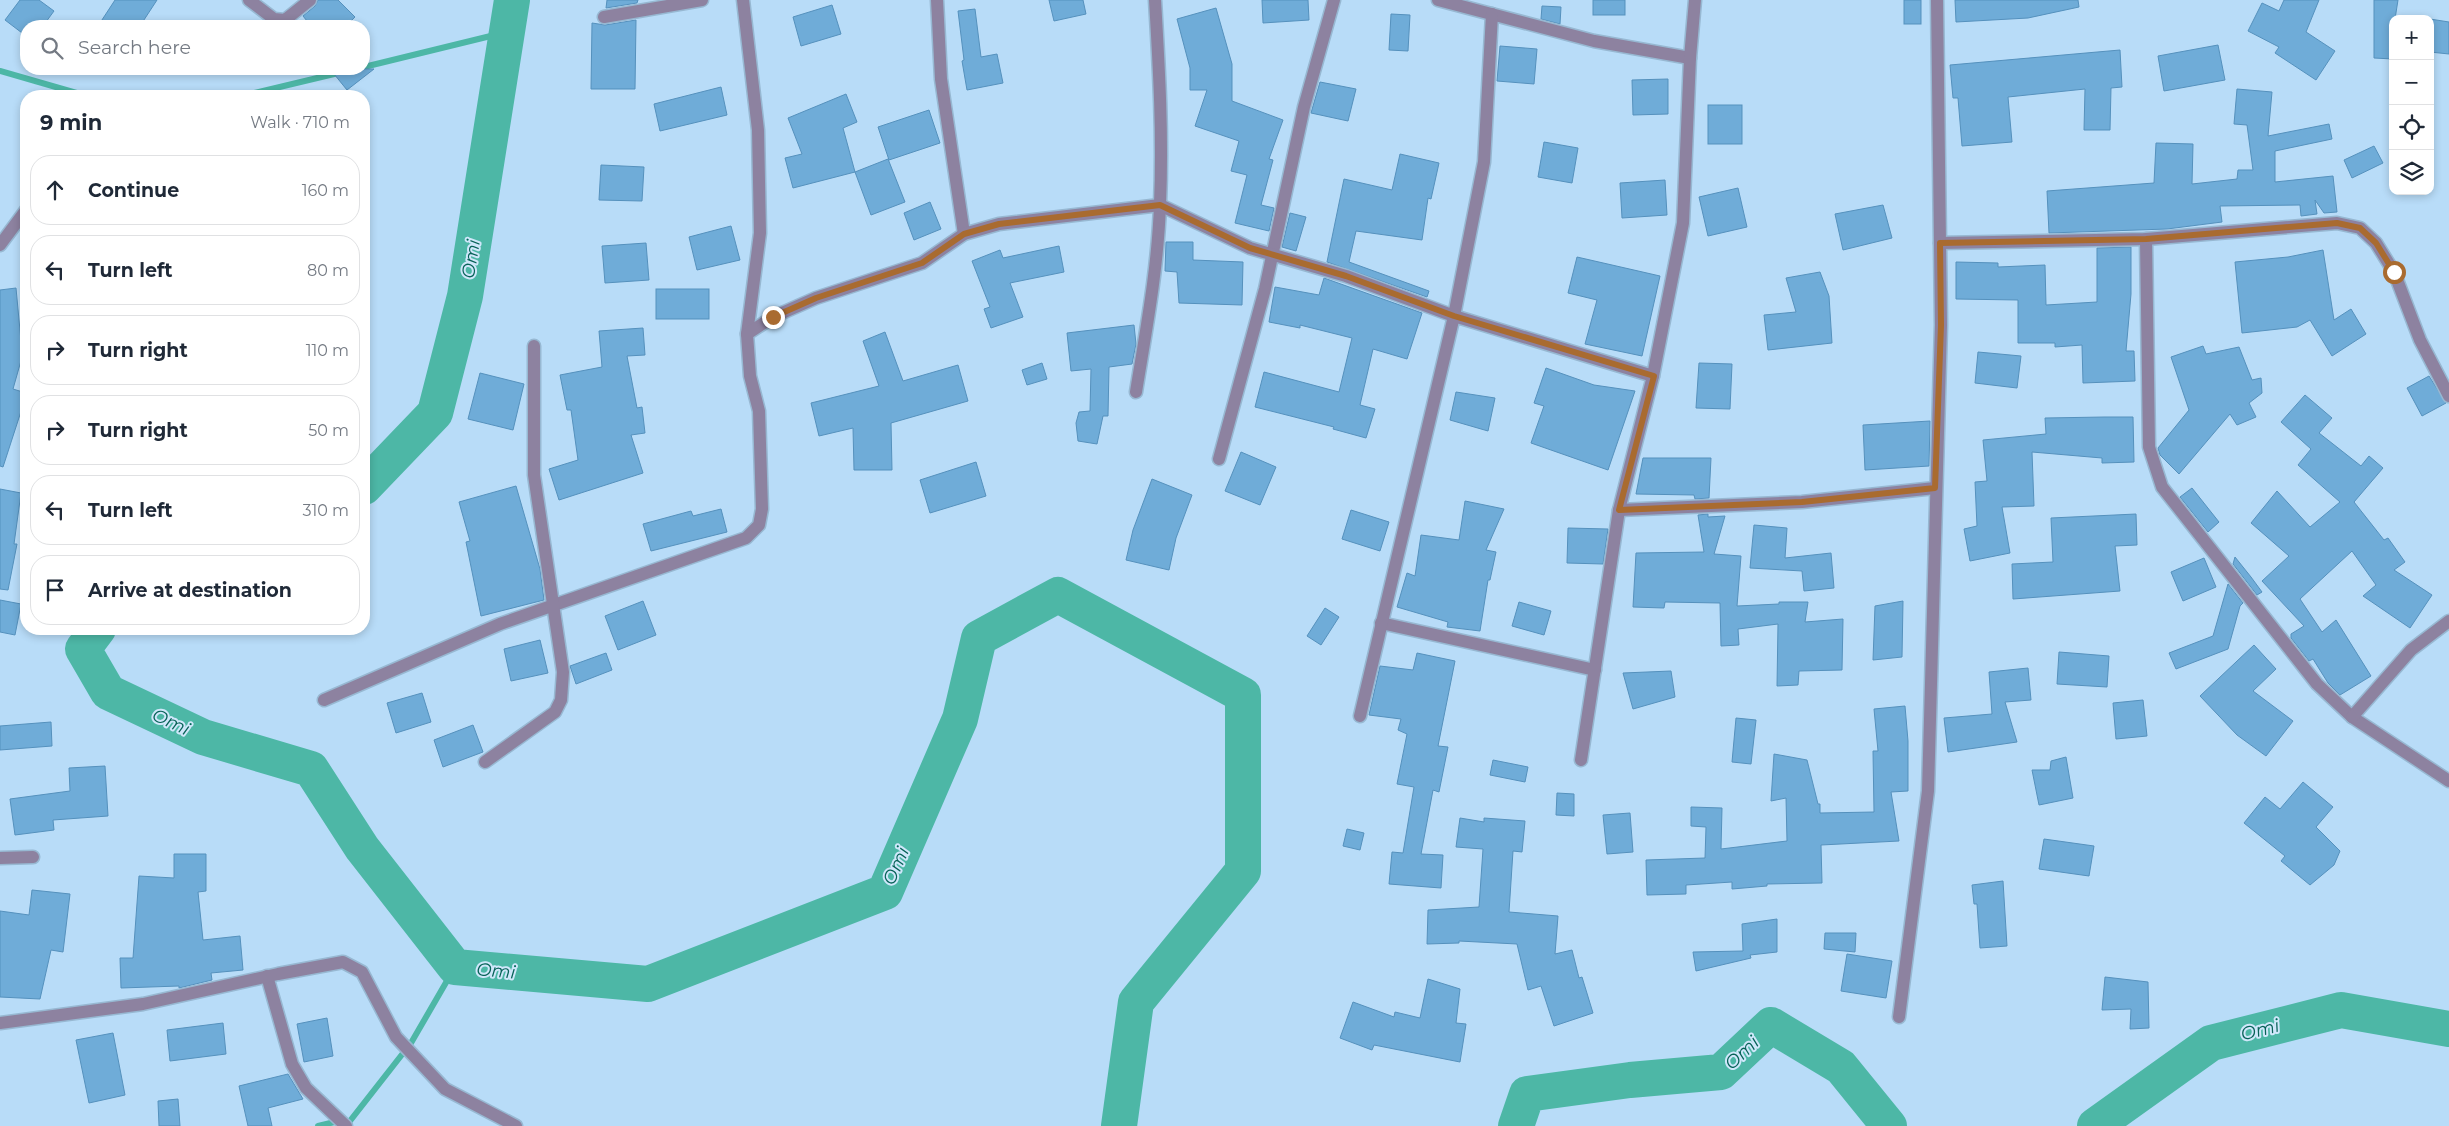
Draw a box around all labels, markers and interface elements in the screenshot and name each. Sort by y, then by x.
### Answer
map controls [2389,15,2434,195]
button: + [2389,15,2434,60]
search box [20,20,370,75]
icon: search [38,34,66,62]
text: Search here [78,36,191,59]
button: − [2389,60,2434,105]
button: locate [2389,105,2434,150]
text: 9 min [40,110,102,135]
text: Walk · 710 m [250,113,350,132]
button: layers [2389,150,2434,195]
icon: ahead [41,176,69,204]
text: Continue [88,179,179,202]
text: 160 m [302,181,349,200]
water label: Omi [457,238,485,280]
icon: left [41,256,69,284]
text: Turn left [88,259,173,282]
text: 80 m [307,261,349,280]
route start [2383,261,2406,284]
route end [762,306,785,329]
icon: right [41,336,69,364]
text: Turn right [88,339,188,362]
text: 110 m [306,341,349,360]
icon: right [41,416,69,444]
text: Turn right [88,419,188,442]
text: 50 m [308,421,349,440]
icon: left [41,496,69,524]
text: Turn left [88,499,173,522]
text: 310 m [302,501,349,520]
icon: arrive [41,576,69,604]
text: Arrive at destination [88,579,292,602]
water label: Omi [149,704,193,740]
water label: Omi [878,844,914,888]
water label: Omi [476,958,517,984]
water label: Omi [2238,1015,2282,1045]
water label: Omi [1720,1032,1764,1074]

